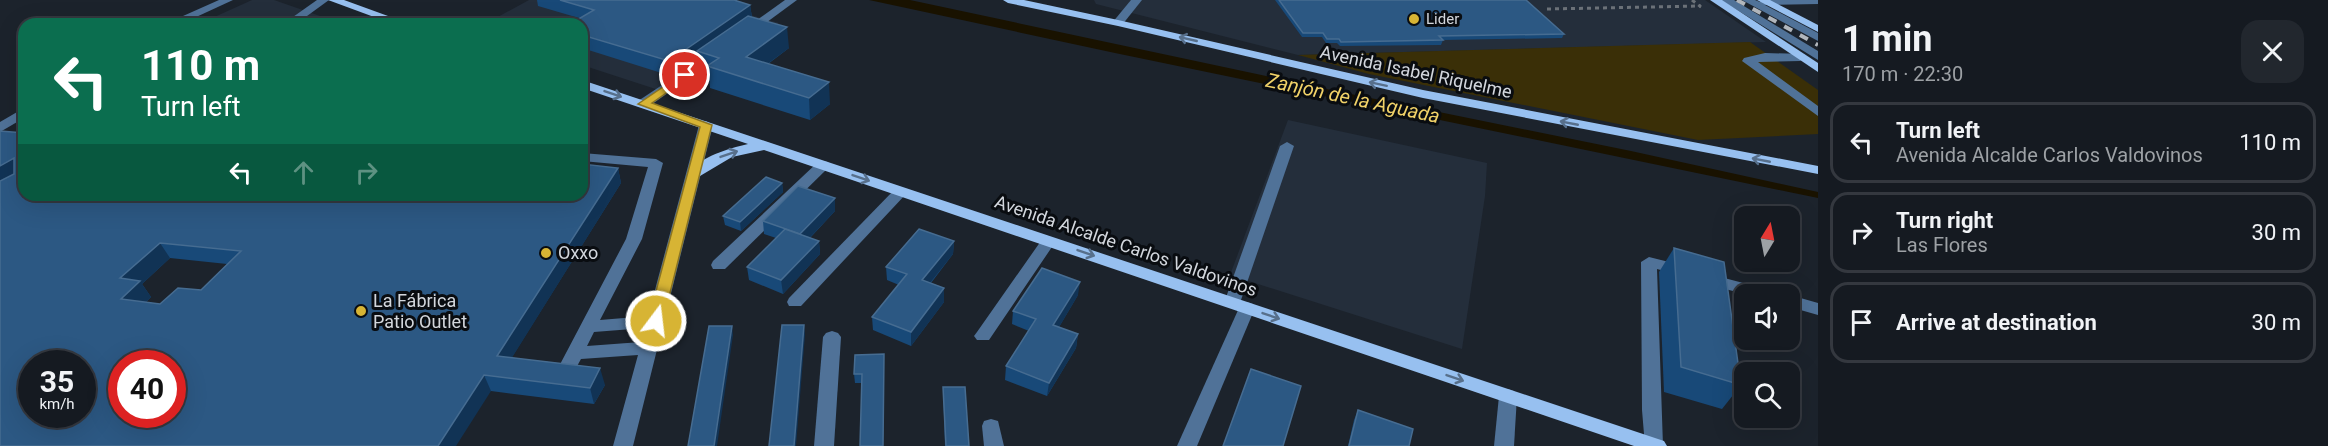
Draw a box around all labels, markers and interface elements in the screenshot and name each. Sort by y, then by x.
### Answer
place label: Lider [1426,10,1459,28]
marker: Lider [1407,12,1421,26]
text: 1 min [1842,18,1933,60]
button: close [2241,20,2304,83]
one-way arrow [1179,32,1198,44]
text: 110 m [141,41,260,90]
street label: Avenida Isabel Riquelme [1318,41,1514,102]
icon: left [42,42,120,120]
pin [659,49,710,100]
icon: arrive [668,58,701,91]
text: 170 m · 22:30 [1842,62,1963,86]
water label: Zanjón de la Aguada [1263,68,1442,128]
one-way arrow [1369,78,1388,89]
one-way arrow [603,89,622,100]
text: Turn left [141,91,241,123]
one-way arrow [1560,117,1579,128]
text: Turn left [1896,118,1980,143]
icon: left [1845,126,1878,159]
text: 110 m [2239,130,2301,155]
text: Avenida Alcalde Carlos Valdovinos [1896,143,2203,167]
one-way arrow [719,147,738,158]
one-way arrow [1751,154,1771,165]
icon: left [224,156,257,189]
icon: ahead [287,156,320,189]
icon: right [350,156,383,189]
one-way arrow [851,173,870,184]
street label: Avenida Alcalde Carlos Valdovinos [992,191,1260,300]
north arrow [1734,206,1800,272]
map controls [1734,206,1800,428]
text: Turn right [1896,208,1993,233]
icon: right [1845,216,1878,249]
text: 30 m [2252,220,2301,245]
text: Las Flores [1896,233,1988,257]
place label: Oxxo [558,242,598,263]
marker: Oxxo [539,246,553,260]
one-way arrow [1076,249,1095,260]
button: sound [1734,284,1800,350]
position arrow [624,289,688,353]
place label: La Fábrica Patio Outlet [373,290,467,332]
marker: La Fábrica Patio Outlet [354,304,368,318]
icon: arrive [1845,306,1878,339]
text: Arrive at destination [1896,310,2097,335]
text: 30 m [2252,310,2301,335]
one-way arrow [1261,311,1280,322]
speed limit sign: 40 [108,350,186,428]
button: search [1734,362,1800,428]
text: 35 [40,364,74,399]
one-way arrow [1445,373,1464,384]
text: km/h [39,395,75,413]

